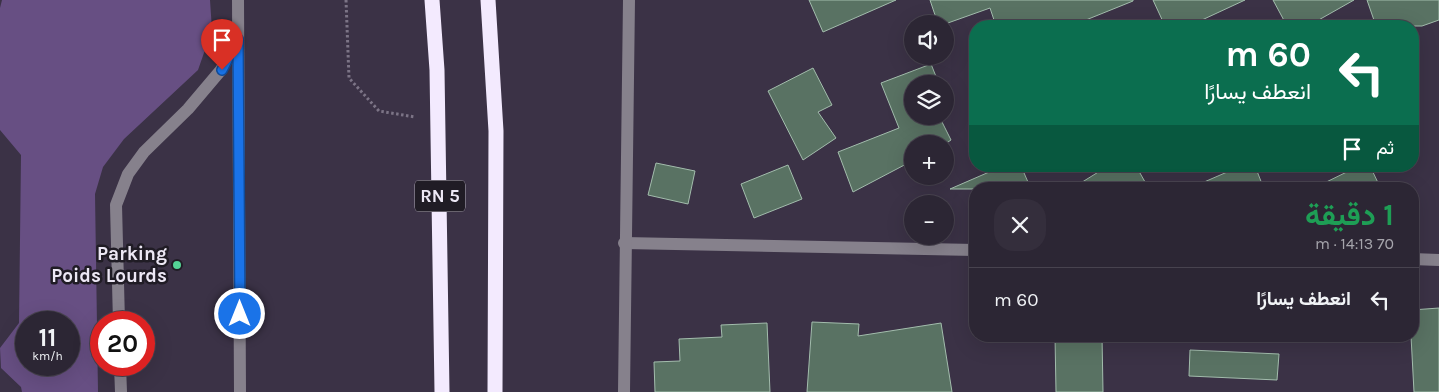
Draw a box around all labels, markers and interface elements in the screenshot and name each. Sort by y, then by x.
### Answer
map controls [904,15,954,245]
button: sound [904,15,954,65]
pin [201,19,243,70]
icon: arrive [208,26,236,54]
text: 60 m [1226,34,1311,75]
icon: left [1329,40,1394,105]
button: layers [904,75,954,125]
text: انعطف يسارًا [1204,79,1311,105]
button: + [904,135,954,185]
icon: arrive [1338,135,1366,163]
text: ثم [1376,137,1394,159]
road number: RN 5 [415,180,465,212]
button: − [904,195,954,245]
text: 1 دقيقة [1305,197,1394,233]
button: close [994,199,1046,251]
text: 70 m · 14:13 [1315,234,1394,253]
place label: Parking Poids Lourds [51,243,167,287]
marker: Parking Poids Lourds [171,259,183,271]
icon: left [1366,286,1394,314]
position arrow [213,287,265,339]
text: انعطف يسارًا [1256,288,1351,310]
text: 60 m [994,289,1038,311]
speed limit sign: 20 [90,311,155,376]
text: 11 [39,323,56,352]
text: km/h [32,349,63,363]

